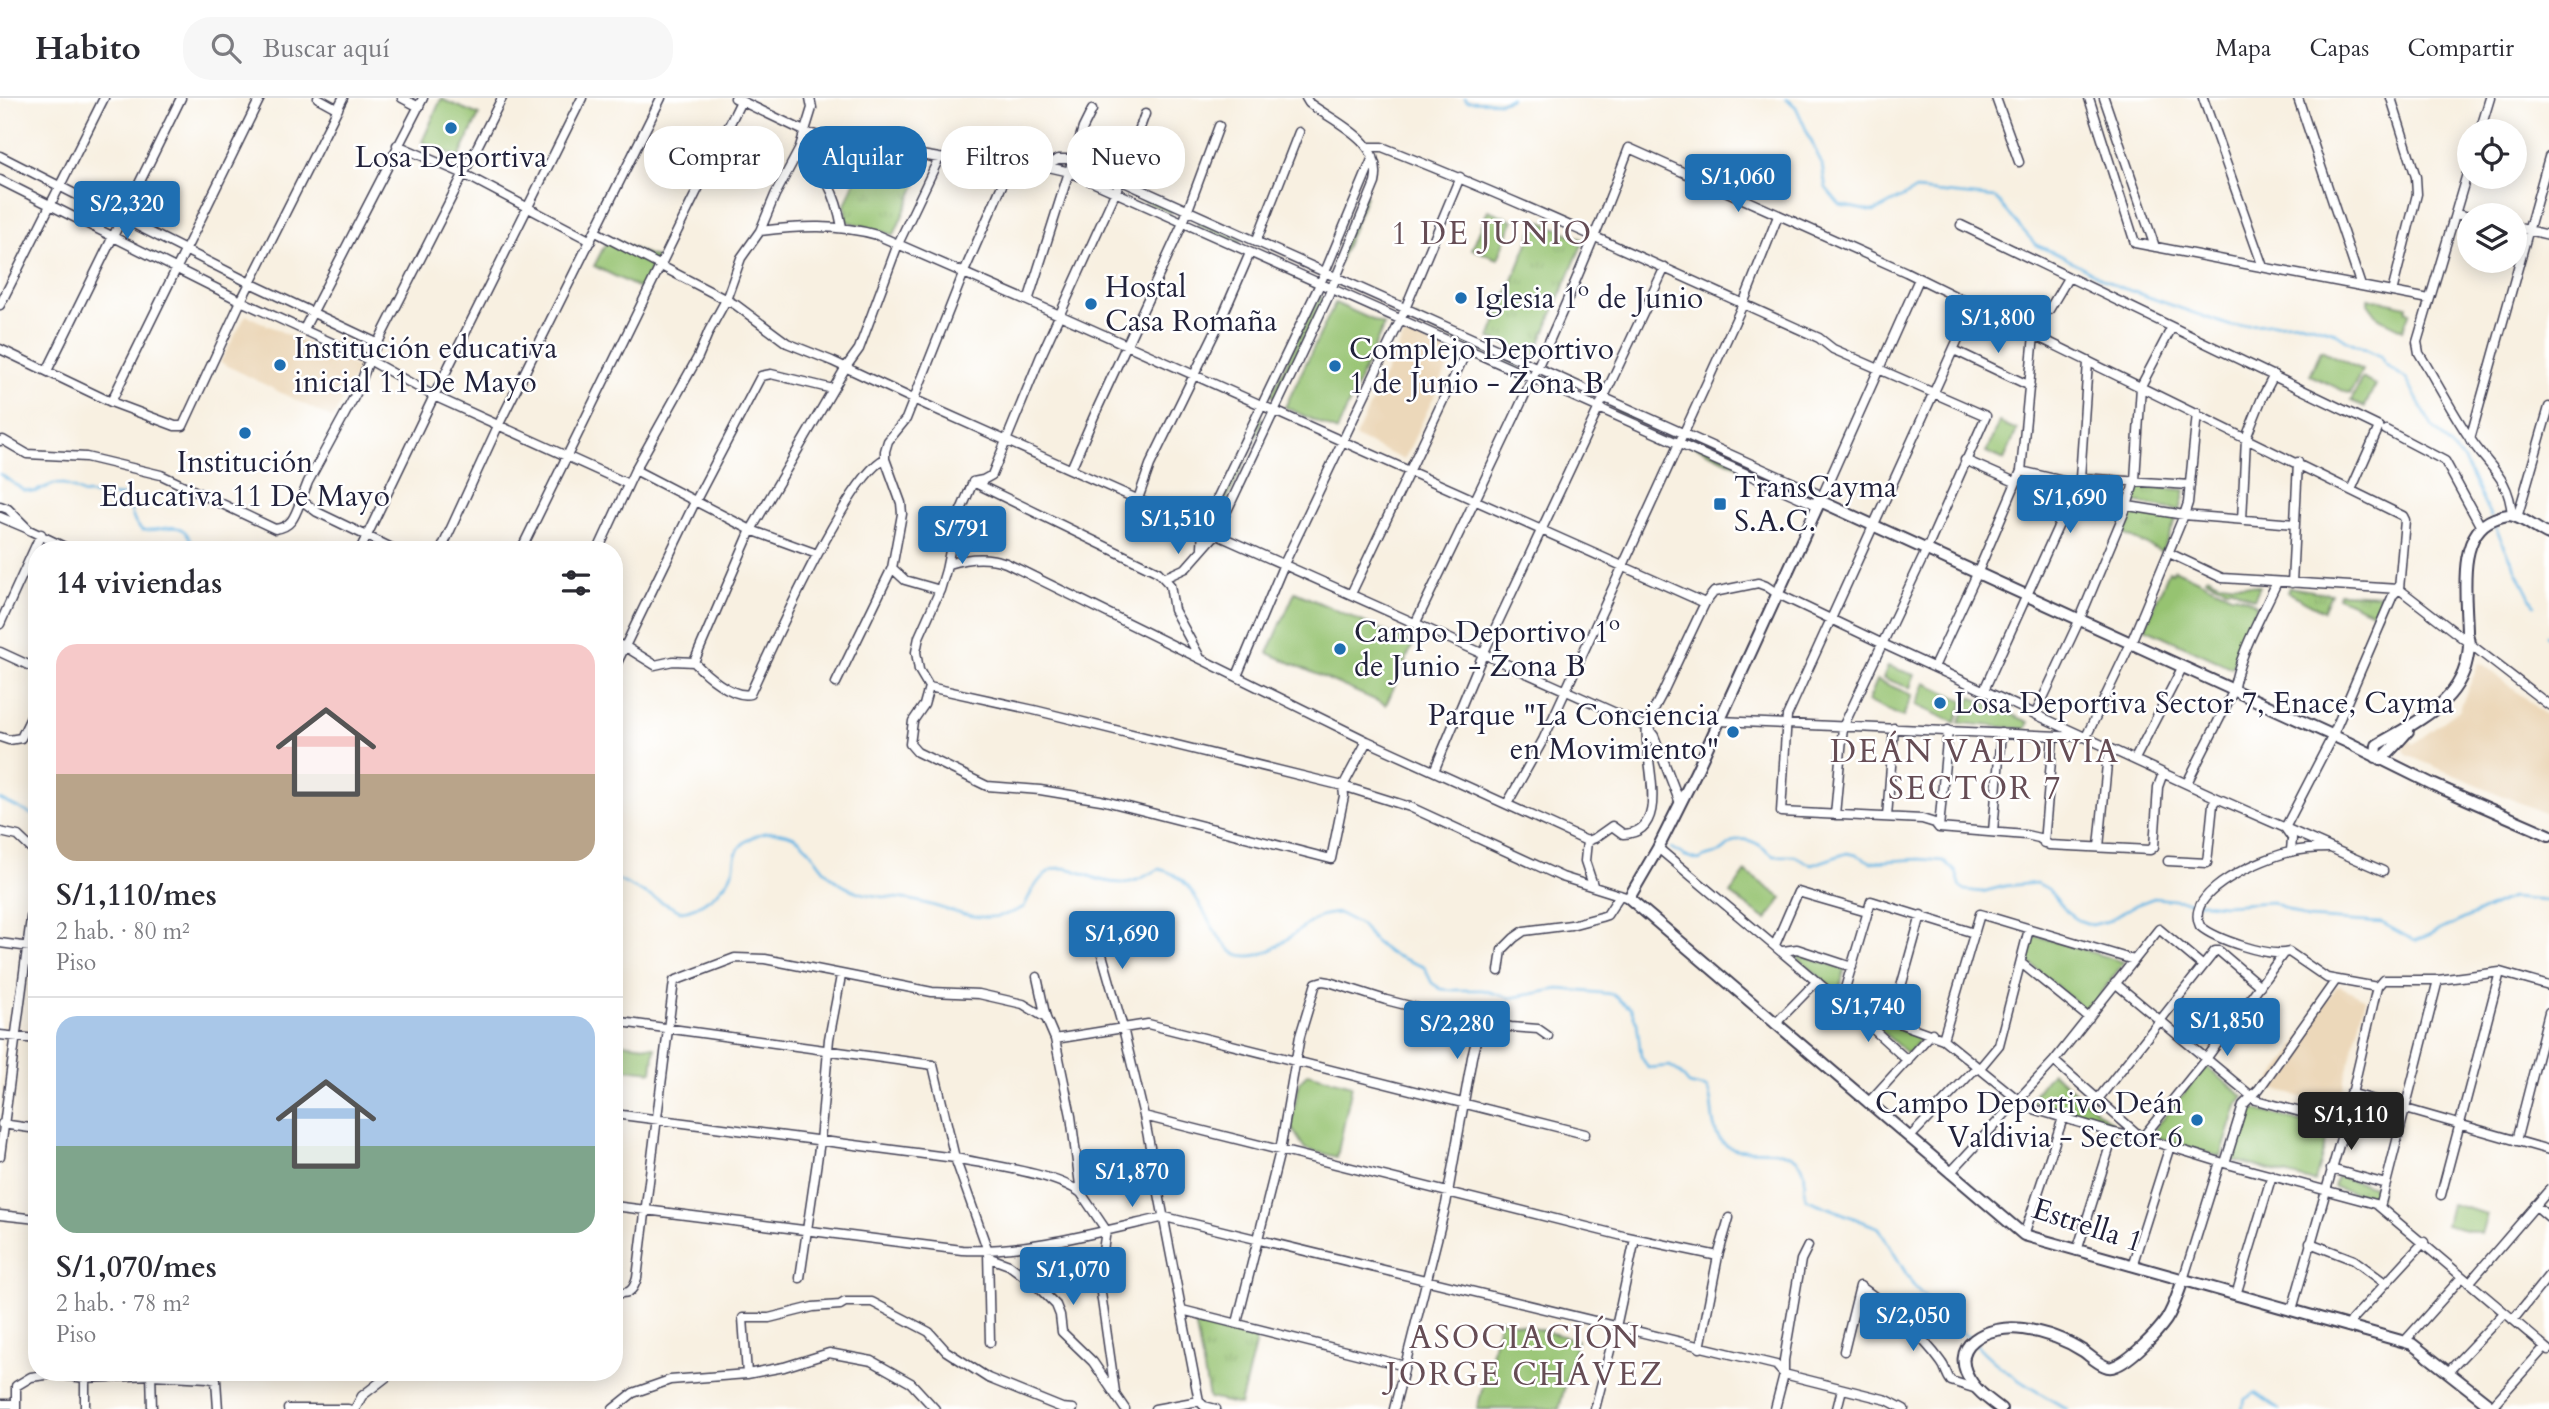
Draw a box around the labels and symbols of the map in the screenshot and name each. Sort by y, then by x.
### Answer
marker: Losa Deportiva [443,120,459,136]
place label: Losa Deportiva [355,137,547,178]
pin: S/1,060 [1673,155,1803,214]
pin: S/2,320 [62,181,192,241]
district label: 1 DE JUNIO [1391,212,1593,256]
place label: Hostal Casa Romaña [1105,267,1277,342]
place label: Iglesia 1º de Junio [1475,278,1703,319]
marker: Iglesia 1º de Junio [1453,290,1469,306]
marker: Hostal Casa Romaña [1083,296,1099,312]
pin: S/1,800 [1933,296,2063,355]
place label: Institución educativa inicial 11 De Mayo [294,328,557,403]
place label: Complejo Deportivo 1 de Junio - Zona B [1349,329,1614,404]
marker: Institución educativa inicial 11 De Mayo [272,357,288,373]
marker: Complejo Deportivo 1 de Junio - Zona B [1327,358,1343,374]
marker: Institución Educativa 11 De Mayo [237,425,253,441]
place label: Institución Educativa 11 De Mayo [100,442,390,517]
place label: TransCayma S.A.C. [1734,467,1897,542]
pin: S/1,690 [2005,476,2135,535]
pin: S/1,510 [1113,496,1243,556]
marker: TransCayma S.A.C. [1712,496,1728,512]
pin: S/791 [913,506,1011,566]
place label: Campo Deportivo 1º de Junio - Zona B [1354,612,1621,687]
marker: Campo Deportivo 1º de Junio - Zona B [1332,641,1348,657]
place label: Losa Deportiva Sector 7, Enace, Cayma [1954,683,2454,724]
place label: Parque "La Conciencia en Movimiento" [1428,695,1719,770]
marker: Losa Deportiva Sector 7, Enace, Cayma [1932,695,1948,711]
marker: Parque "La Conciencia en Movimiento" [1725,724,1741,740]
district label: DEÁN VALDIVIA SECTOR 7 [1830,730,2120,811]
pin: S/1,690 [1057,912,1187,971]
pin: S/1,740 [1803,984,1933,1044]
pin: S/1,850 [2162,998,2292,1058]
pin: S/2,280 [1392,1002,1522,1061]
place label: Campo Deportivo Deán Valdivia - Sector 6 [1875,1083,2183,1158]
pin: S/1,110 [2286,1093,2416,1152]
marker: Campo Deportivo Deán Valdivia - Sector 6 [2189,1112,2205,1128]
pin: S/1,870 [1067,1150,1197,1209]
street label: Estrella 1 [2027,1188,2149,1263]
pin: S/1,070 [1008,1248,1138,1307]
pin: S/2,050 [1848,1294,1978,1353]
district label: ASOCIACIÓN JORGE CHÁVEZ [1382,1315,1664,1397]

